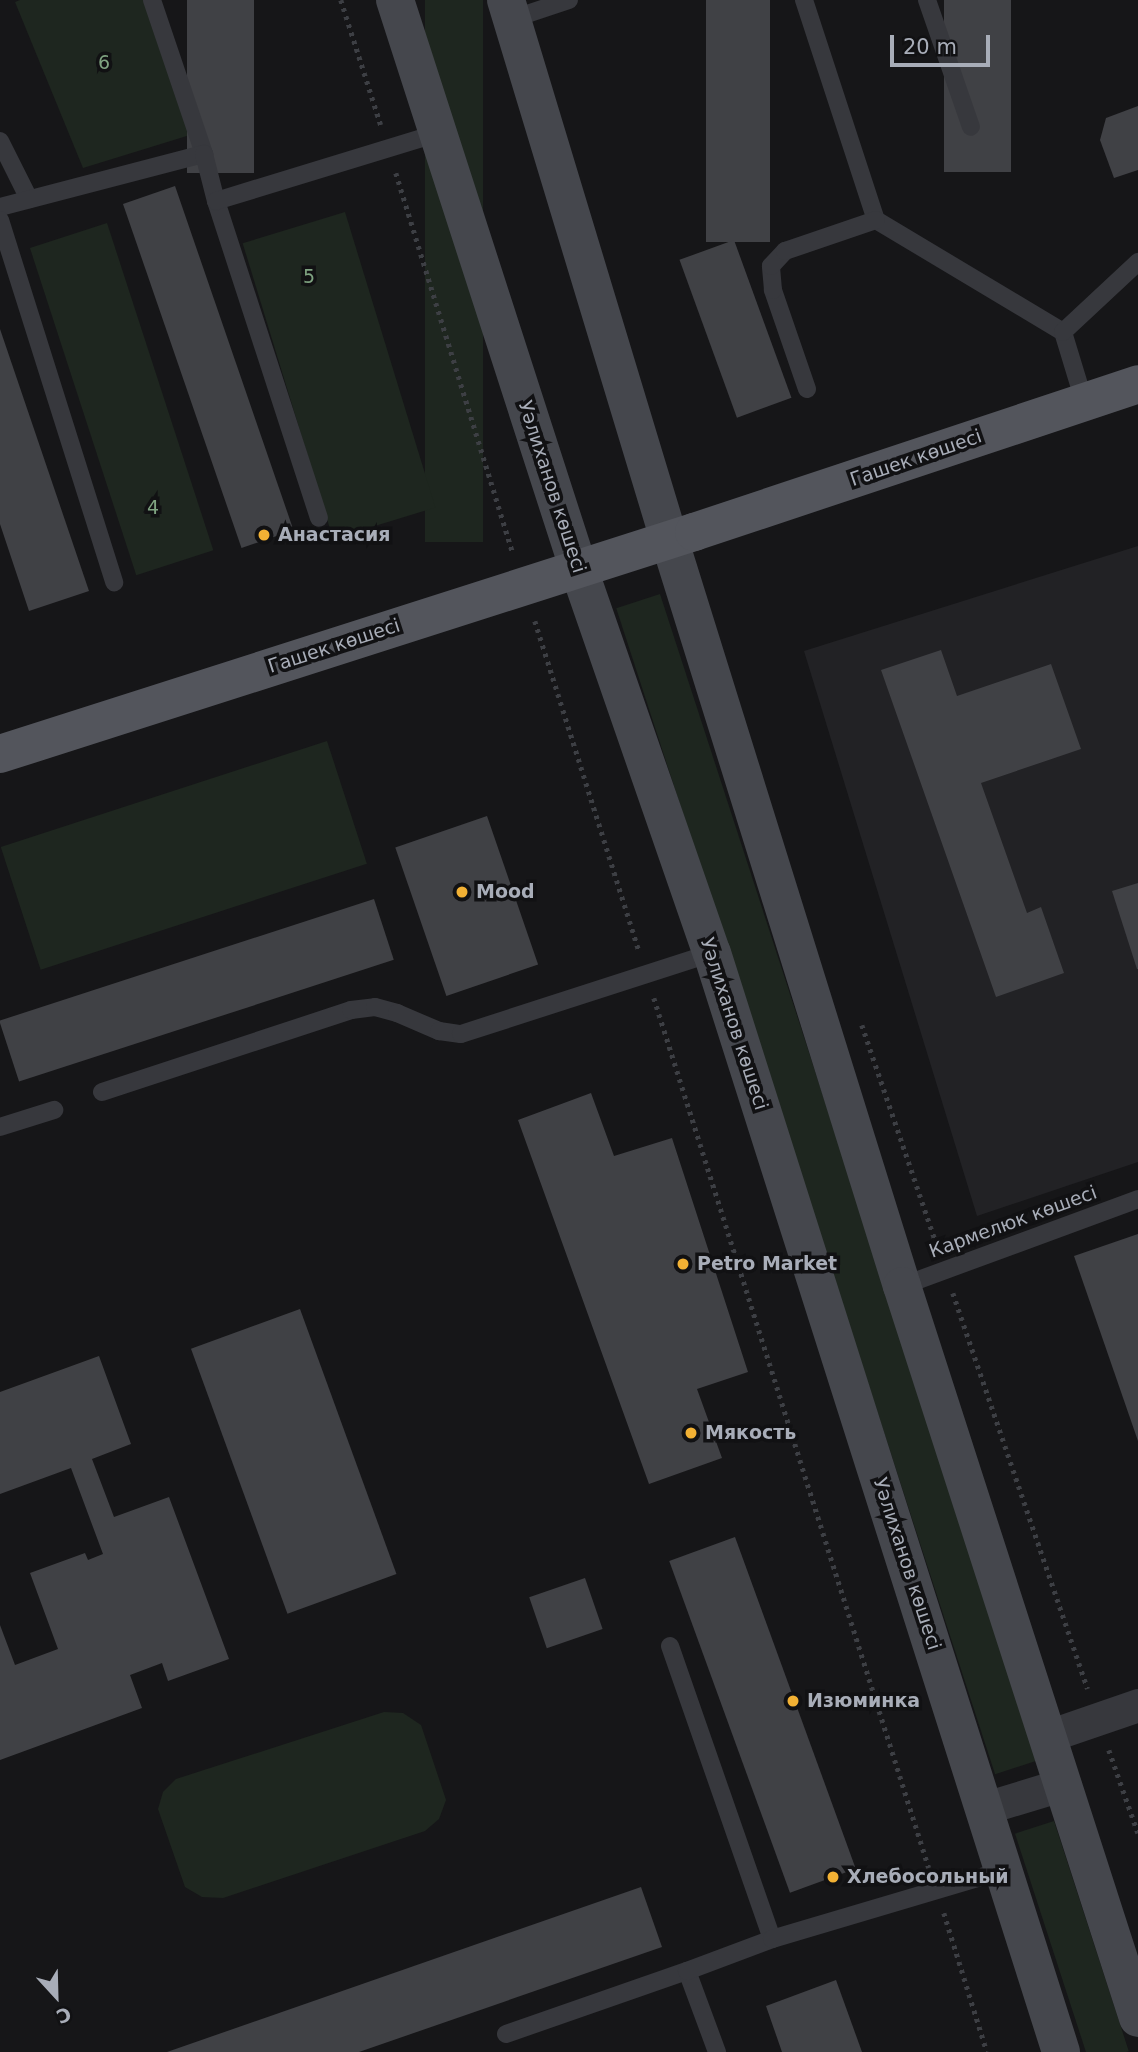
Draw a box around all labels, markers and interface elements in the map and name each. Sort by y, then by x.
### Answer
scale bar [893,21,993,65]
text: 20 m [903,35,957,59]
park label: 6 [98,52,110,74]
park label: 5 [303,266,315,288]
street label: Уәлиханов көшесі [513,398,591,576]
street label: Гашек көшесі [847,425,985,491]
park label: 4 [147,497,159,519]
place label: Анастасия [278,524,391,546]
marker: Анастасия [256,527,272,543]
street label: Гашек көшесі [265,614,403,678]
place label: Mood [476,881,535,903]
marker: Mood [454,884,470,900]
street label: Уәлиханов көшесі [695,935,773,1113]
street label: Кармелюк көшесі [926,1181,1100,1263]
place label: Petro Market [697,1253,837,1275]
marker: Petro Market [675,1256,691,1272]
place label: Мякость [705,1422,796,1444]
marker: Мякость [683,1425,699,1441]
street label: Уәлиханов көшесі [868,1475,946,1653]
place label: Изюминка [807,1690,920,1712]
marker: Изюминка [785,1693,801,1709]
place label: Хлебосольный [847,1866,1009,1888]
marker: Хлебосольный [825,1869,841,1885]
north arrow [21,1961,91,2031]
text: С [53,2003,74,2028]

